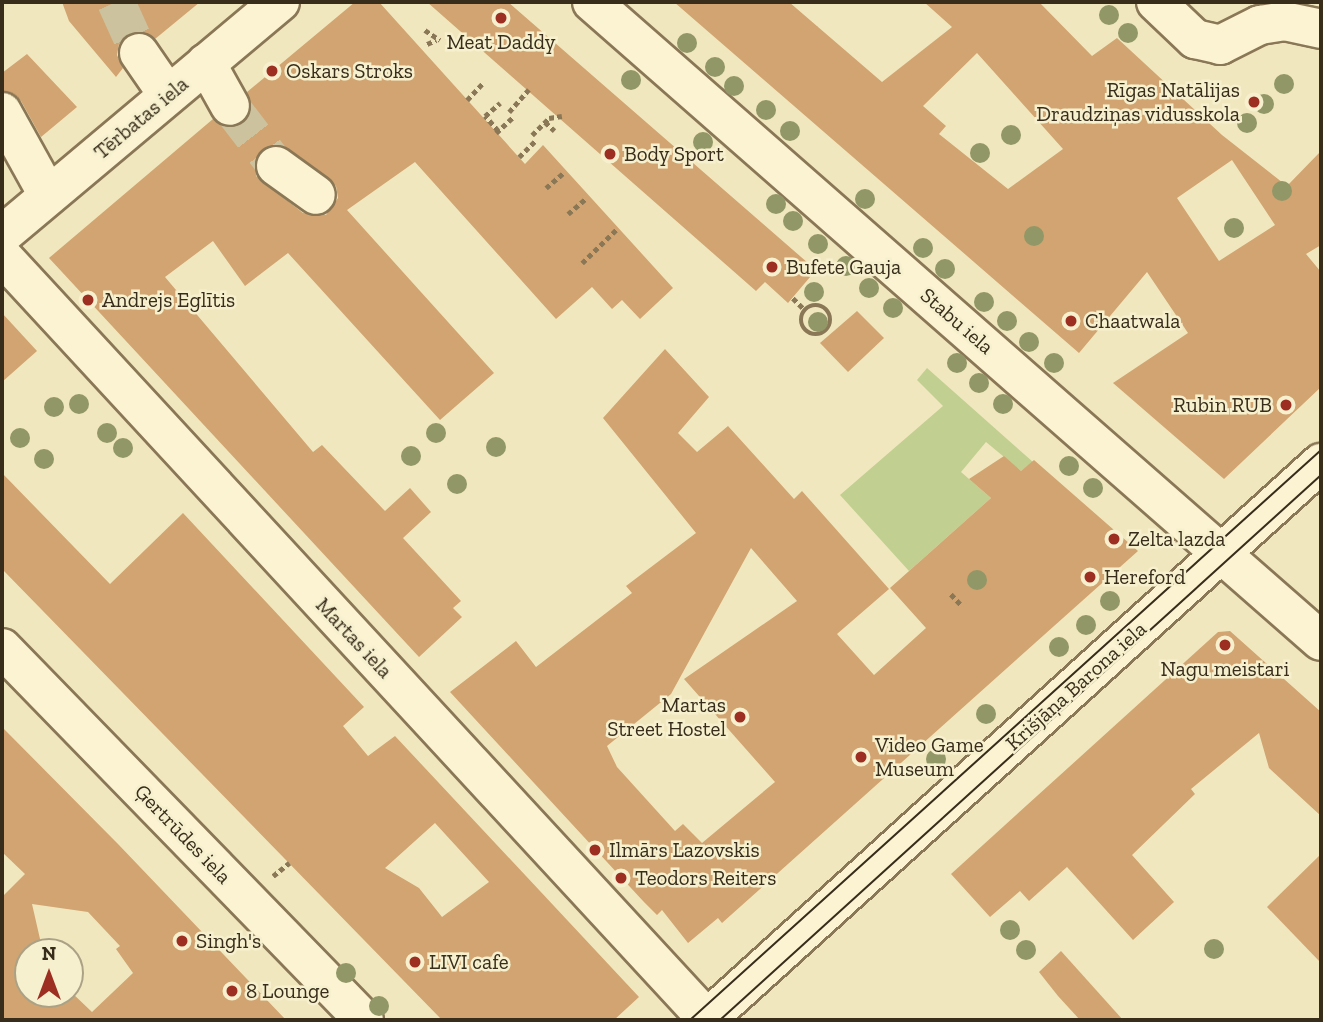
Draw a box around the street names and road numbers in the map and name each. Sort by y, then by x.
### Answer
street label: Tērbatas iela [89,71,193,165]
street label: Stabu iela [915,283,999,359]
street label: Martas iela [310,593,398,683]
street label: Krišjāņa Barona iela [1000,616,1152,756]
street label: Ģertrūdes iela [129,779,237,889]

